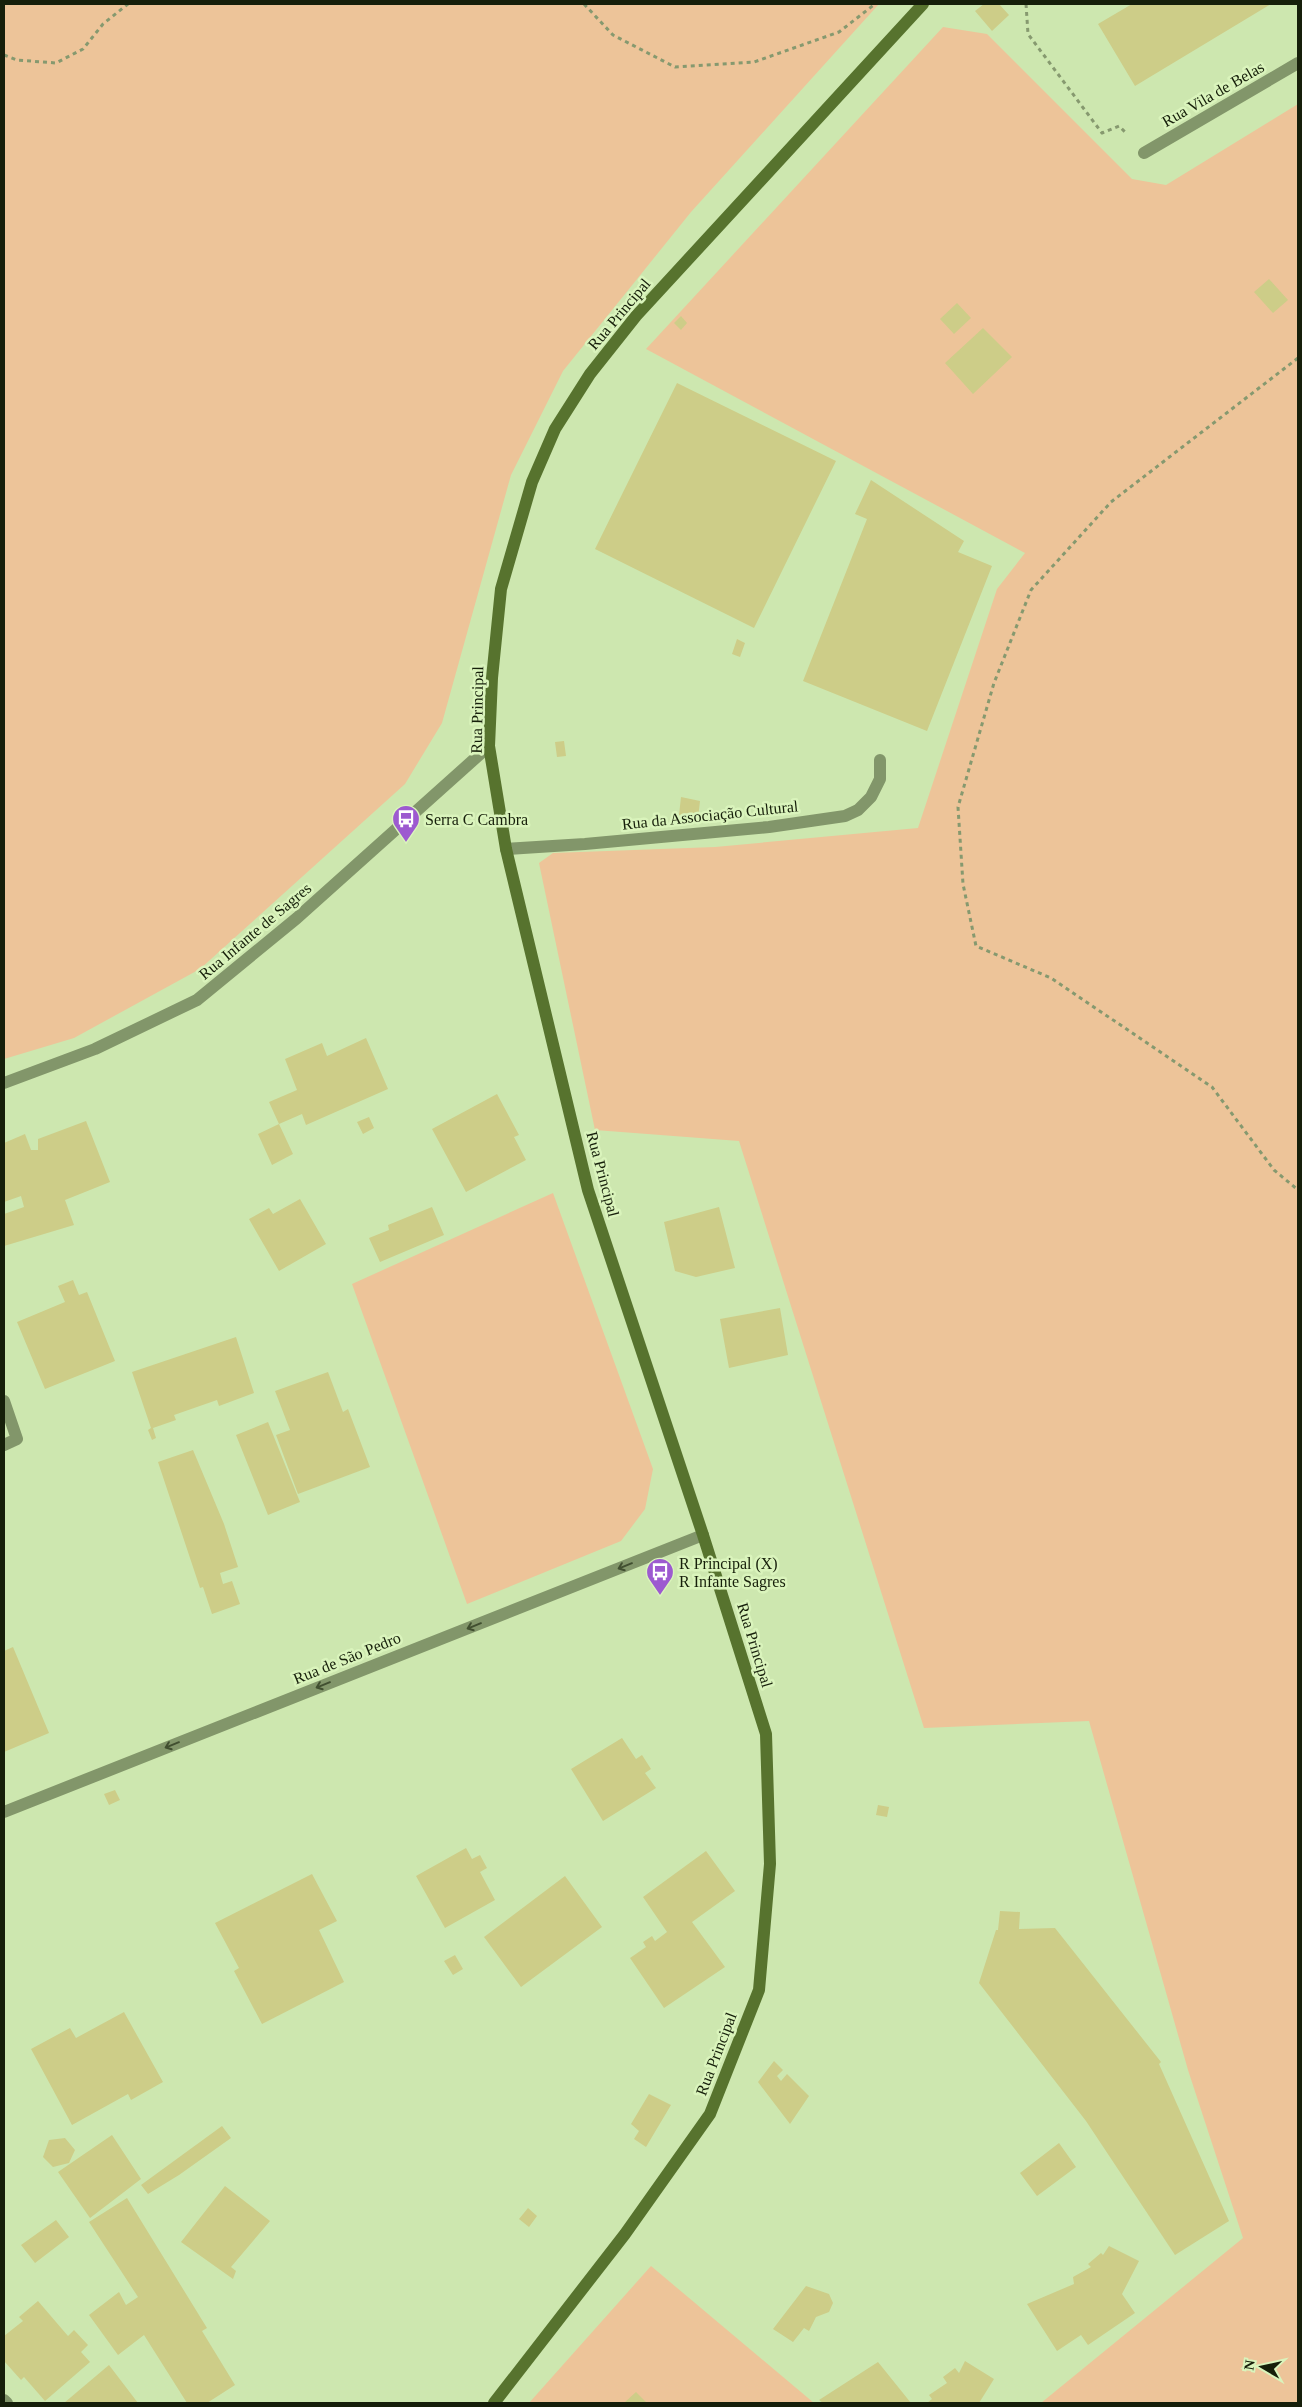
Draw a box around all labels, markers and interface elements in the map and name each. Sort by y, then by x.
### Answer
street label: Rua Vila de Belas [1159,58,1267,130]
street label: Rua Principal [584,275,655,354]
street label: Rua Principal [468,666,487,754]
street label: Rua da Associação Cultural [621,797,800,834]
bus stop icon: Serra C Cambra [391,804,421,843]
place label: Serra C Cambra [425,811,528,828]
street label: Rua Infante de Sagres [196,879,315,984]
street label: Rua Principal [582,1130,623,1219]
place label: R Principal (X) R Infante Sagres [679,1555,786,1591]
bus stop icon: R Principal (X) R Infante Sagres [645,1557,675,1596]
one-way arrow [618,1562,633,1571]
street label: Rua Principal [733,1601,776,1690]
one-way arrow [467,1621,482,1631]
street label: Rua de São Pedro [291,1629,403,1687]
one-way arrow [316,1681,331,1691]
one-way arrow [165,1741,180,1751]
street label: Rua Principal [692,2010,741,2098]
north arrow [1237,2342,1287,2392]
text: N [1241,2359,1258,2371]

